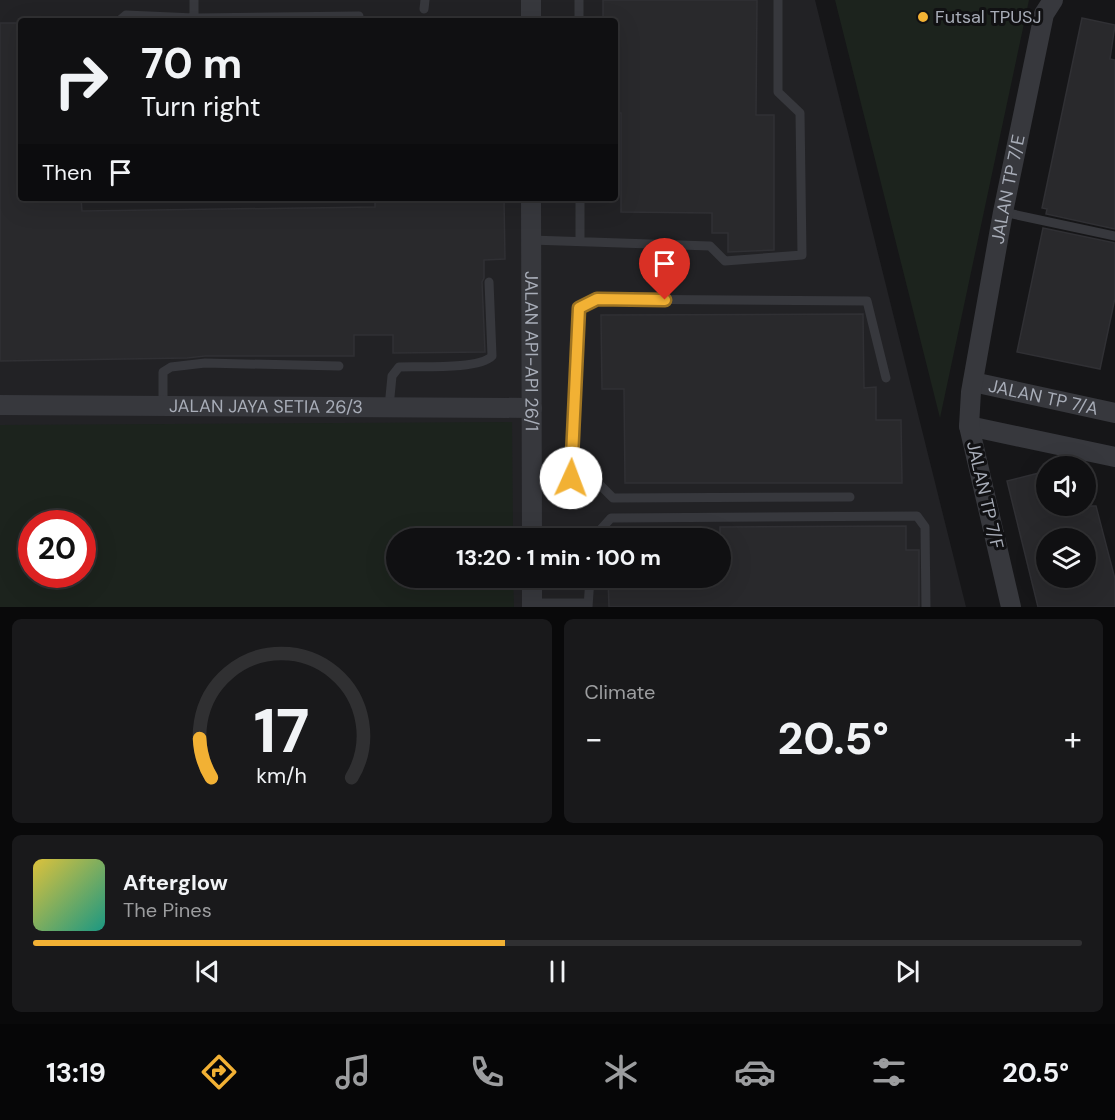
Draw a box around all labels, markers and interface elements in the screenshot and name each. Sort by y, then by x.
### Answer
place label: Futsal TPUSJ [935,5,1041,29]
marker: Futsal TPUSJ [916,10,930,24]
text: 70 m [141,36,242,91]
icon: right [42,42,120,120]
text: Turn right [141,89,261,124]
street label: JALAN TP 7/E [986,132,1031,246]
icon: arrive [104,156,137,189]
text: Then [42,158,92,187]
pin [639,238,690,300]
icon: arrive [648,247,681,280]
street label: JALAN API-API 26/1 [519,271,544,431]
street label: JALAN TP 7/A [986,374,1100,421]
street label: JALAN JAYA SETIA 26/3 [169,394,363,419]
street label: JALAN TP 7/F [961,439,1009,552]
position arrow [539,446,603,510]
map controls [1036,456,1096,588]
button: sound [1036,456,1096,516]
speed limit sign: 20 [18,510,96,588]
button: layers [1036,528,1096,588]
text: 13:20 · 1 min · 100 m [456,543,661,572]
text: Climate [585,679,655,705]
text: 17 [254,690,310,771]
text: 20.5° [778,709,889,768]
text: − [585,717,603,760]
text: + [1064,717,1082,760]
text: km/h [256,762,307,790]
text: Afterglow [123,868,228,897]
text: The Pines [123,897,212,923]
icon: previous [191,955,224,988]
icon: pause [541,955,574,988]
icon: next [891,955,924,988]
icon: directions [198,1051,240,1093]
icon: music [332,1051,374,1093]
icon: phone [466,1051,508,1093]
icon: climate [600,1051,642,1093]
icon: car [734,1051,776,1093]
icon: filters [868,1051,910,1093]
text: 13:19 [46,1055,106,1090]
text: 20.5° [1002,1055,1069,1090]

